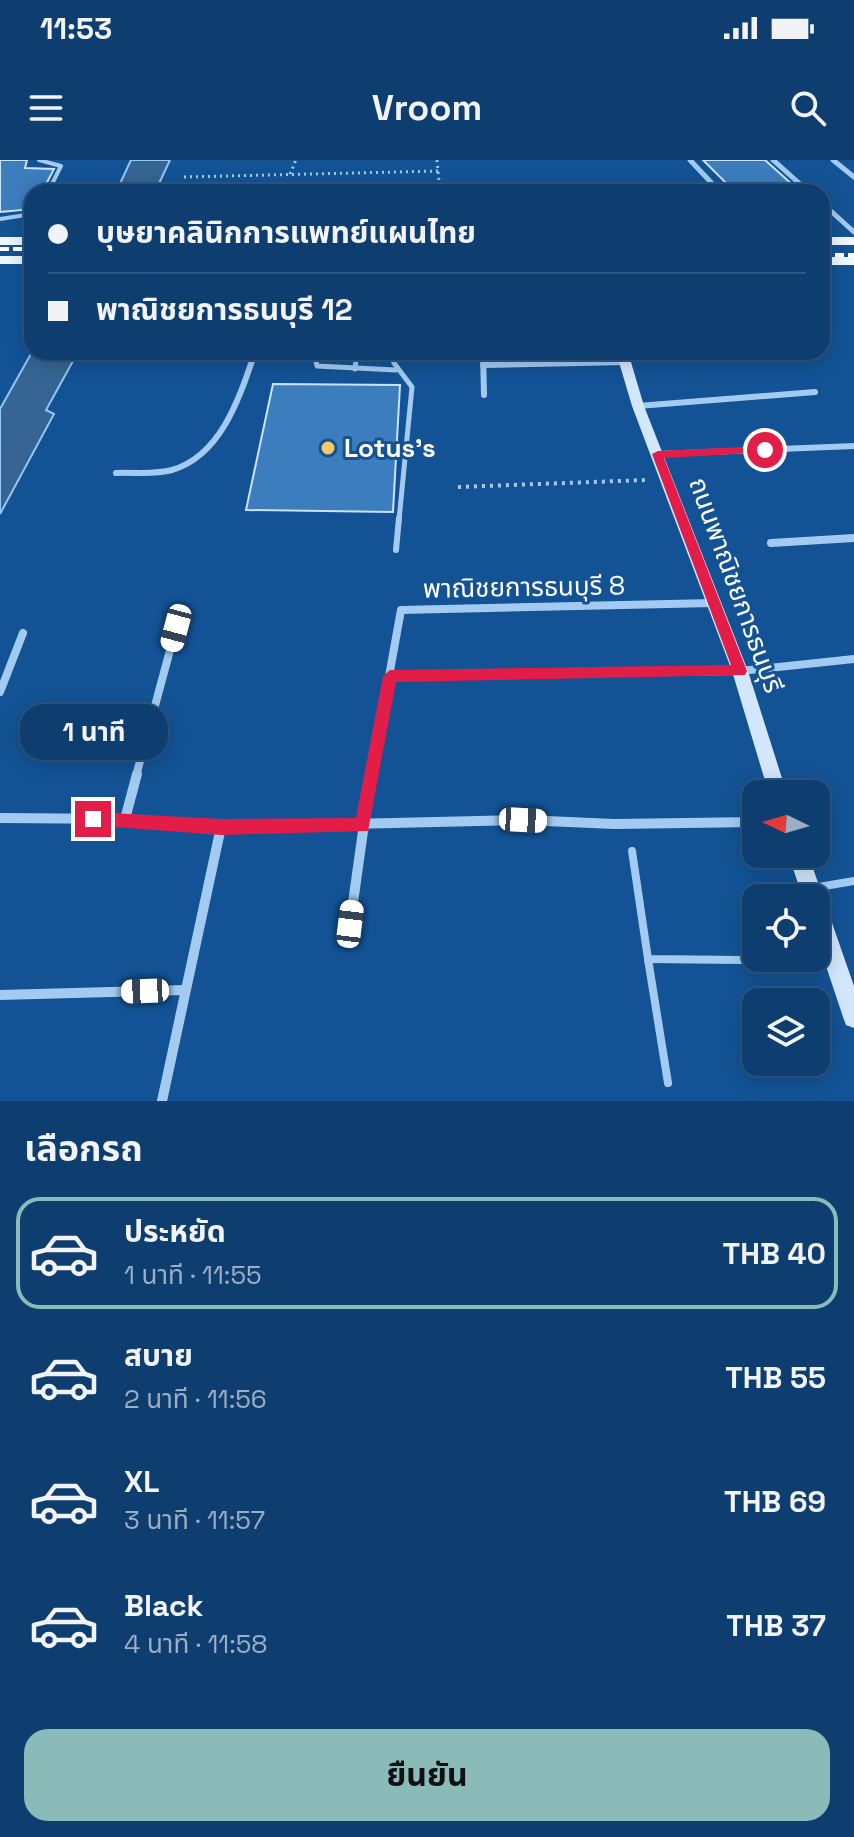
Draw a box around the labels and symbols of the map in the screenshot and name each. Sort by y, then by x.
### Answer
place label: Lotus's [344,431,436,465]
route start [747,432,783,468]
marker: Lotus's [319,439,337,457]
street label: ถนนพาณิชยการธนบุรี [681,473,791,697]
street label: พาณิชยการธนบุรี 8 [423,568,625,606]
car [158,602,194,654]
callout: 1 นาที [19,703,167,759]
north arrow [742,780,830,868]
route end [75,801,111,837]
car [498,807,548,833]
car [335,899,365,949]
car [121,978,169,1004]

